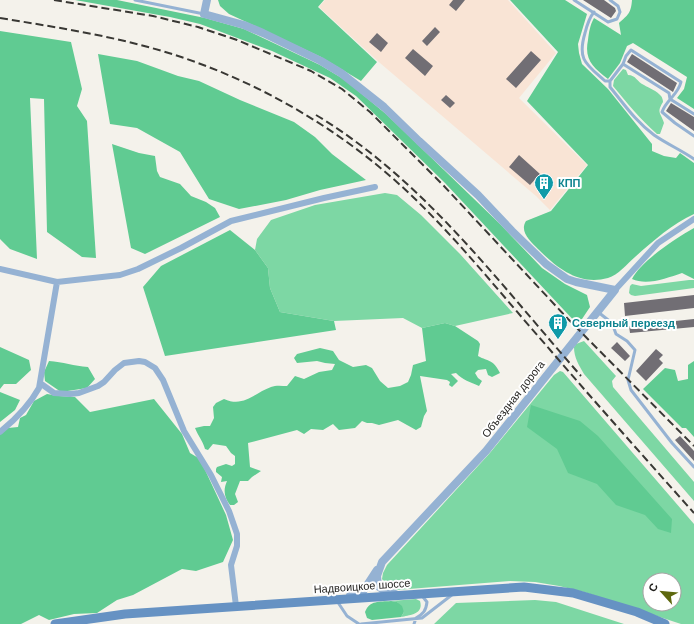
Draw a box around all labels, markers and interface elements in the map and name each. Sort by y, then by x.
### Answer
building icon: КПП [533,172,555,200]
place label: КПП [558,176,581,190]
building icon: Северный переезд [547,312,569,340]
place label: Северный переезд [572,316,675,330]
street label: Объездная дорога [478,357,548,440]
north arrow [642,572,682,612]
street label: Надвоицкое шоссе [313,576,411,596]
text: С [645,581,661,594]

